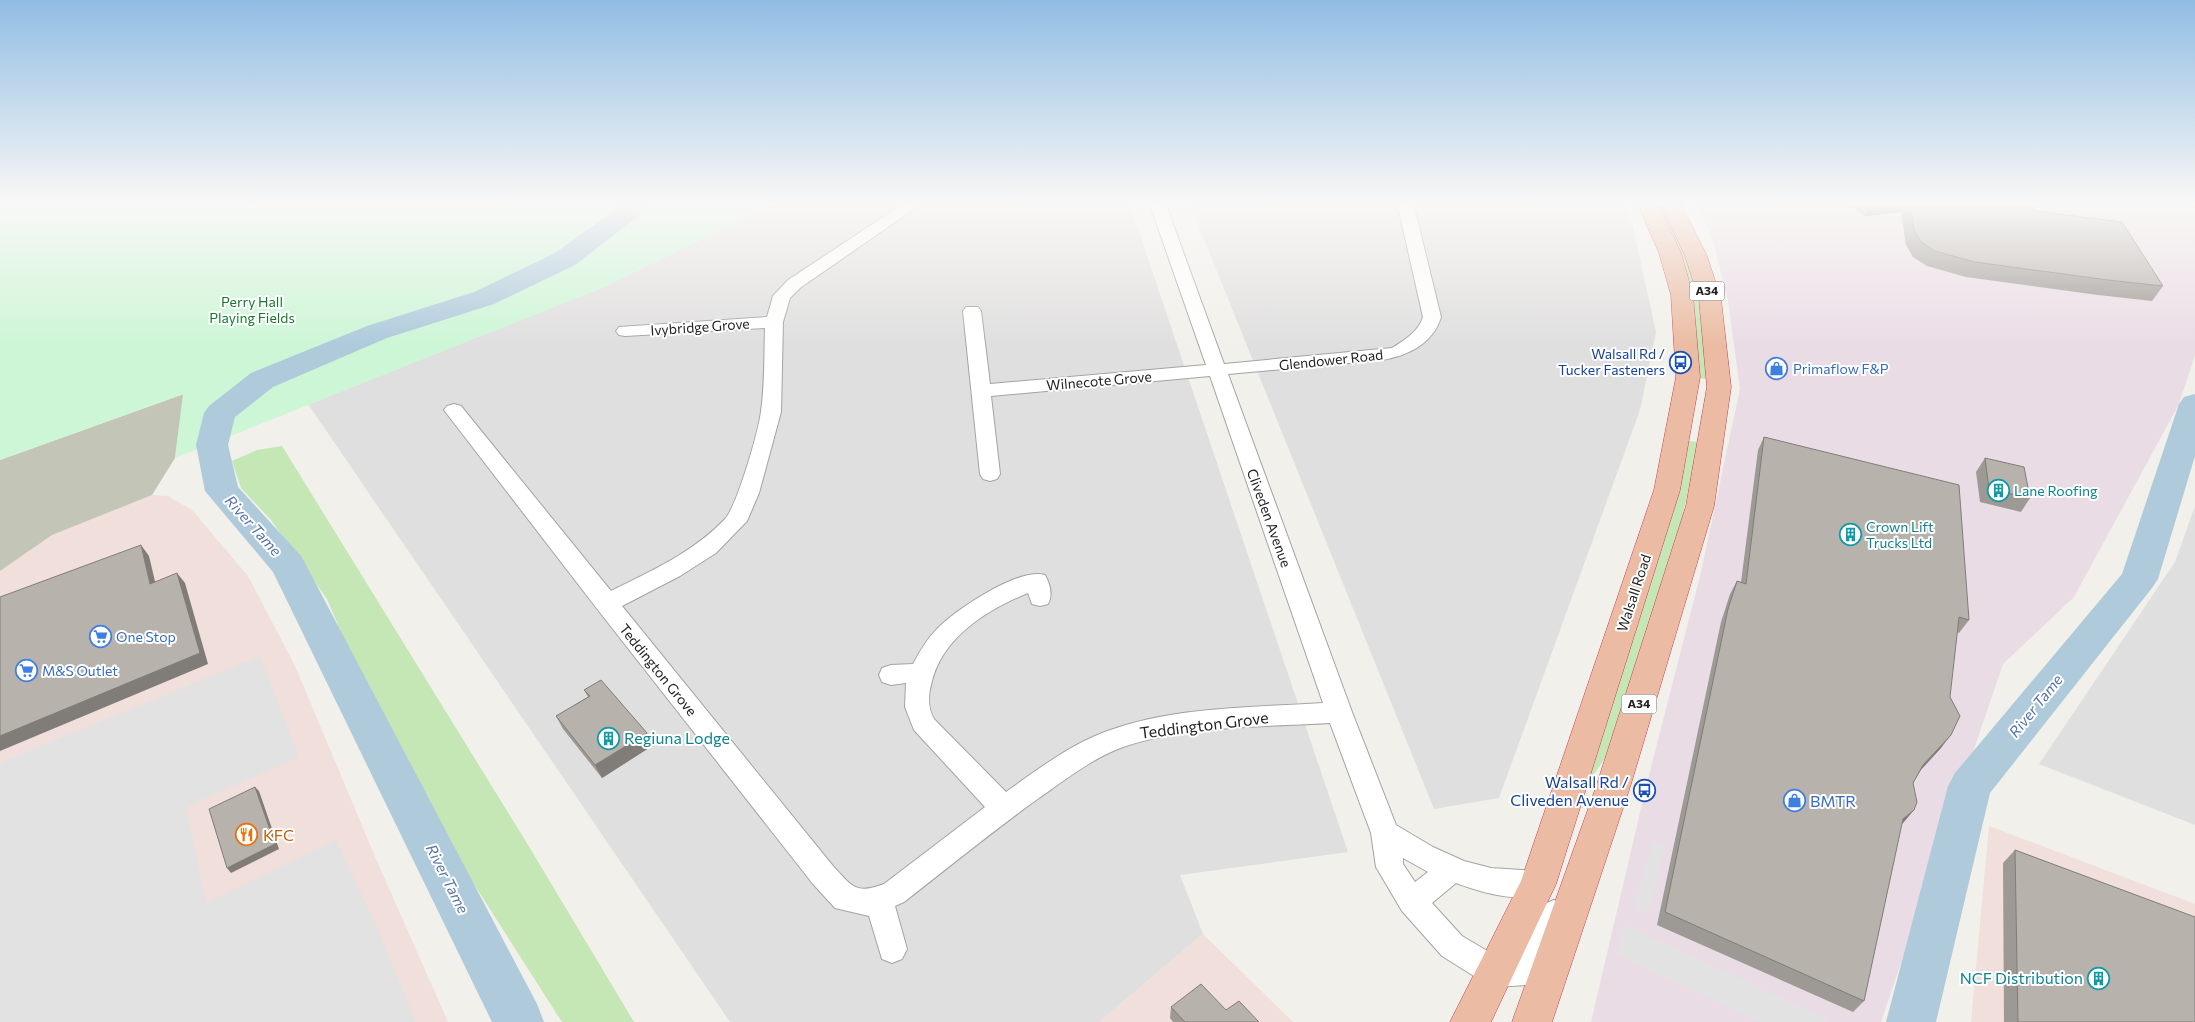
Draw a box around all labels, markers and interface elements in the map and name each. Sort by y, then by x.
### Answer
road number: A34 [1690,282,1724,300]
park label: Perry Hall Playing Fields [209,293,295,326]
street label: Ivybridge Grove [650,315,750,338]
place label: Walsall Rd / Tucker Fasteners [1558,345,1665,378]
street label: Glendower Road [1278,346,1384,373]
bus stop icon: Walsall Rd / Tucker Fasteners [1669,350,1693,374]
shop icon: Primaflow F&P [1765,357,1789,381]
place label: Primaflow F&P [1793,360,1889,377]
street label: Wilnecote Grove [1046,367,1152,394]
street label: Cliveden Avenue [1244,466,1295,570]
building icon: Lane Roofing [1986,479,2010,503]
place label: Lane Roofing [2014,482,2098,499]
water label: River Tame [222,491,286,559]
place label: Crown Lift Trucks Ltd [1866,518,1934,551]
building icon: Crown Lift Trucks Ltd [1838,523,1862,547]
street label: Walsall Road [1613,552,1654,634]
street label: Teddington Grove [616,620,701,719]
supermarket icon: One Stop [88,625,112,649]
place label: One Stop [116,628,176,645]
supermarket icon: M&S Outlet [14,659,38,683]
place label: M&S Outlet [42,662,118,679]
water label: River Tame [2005,670,2066,740]
road number: A34 [1622,694,1656,714]
street label: Teddington Grove [1138,707,1269,742]
building icon: Regiuna Lodge [596,726,620,750]
place label: Regiuna Lodge [624,728,730,747]
place label: Walsall Rd / Cliveden Avenue [1510,772,1629,809]
bus stop icon: Walsall Rd / Cliveden Avenue [1633,779,1657,803]
shop icon: BMTR [1782,789,1806,813]
place label: BMTR [1810,791,1856,810]
restaurant icon: KFC [235,823,259,847]
place label: KFC [263,825,294,844]
water label: River Tame [423,841,473,916]
building icon: NCF Distribution [2087,966,2111,990]
place label: NCF Distribution [1960,968,2083,987]

